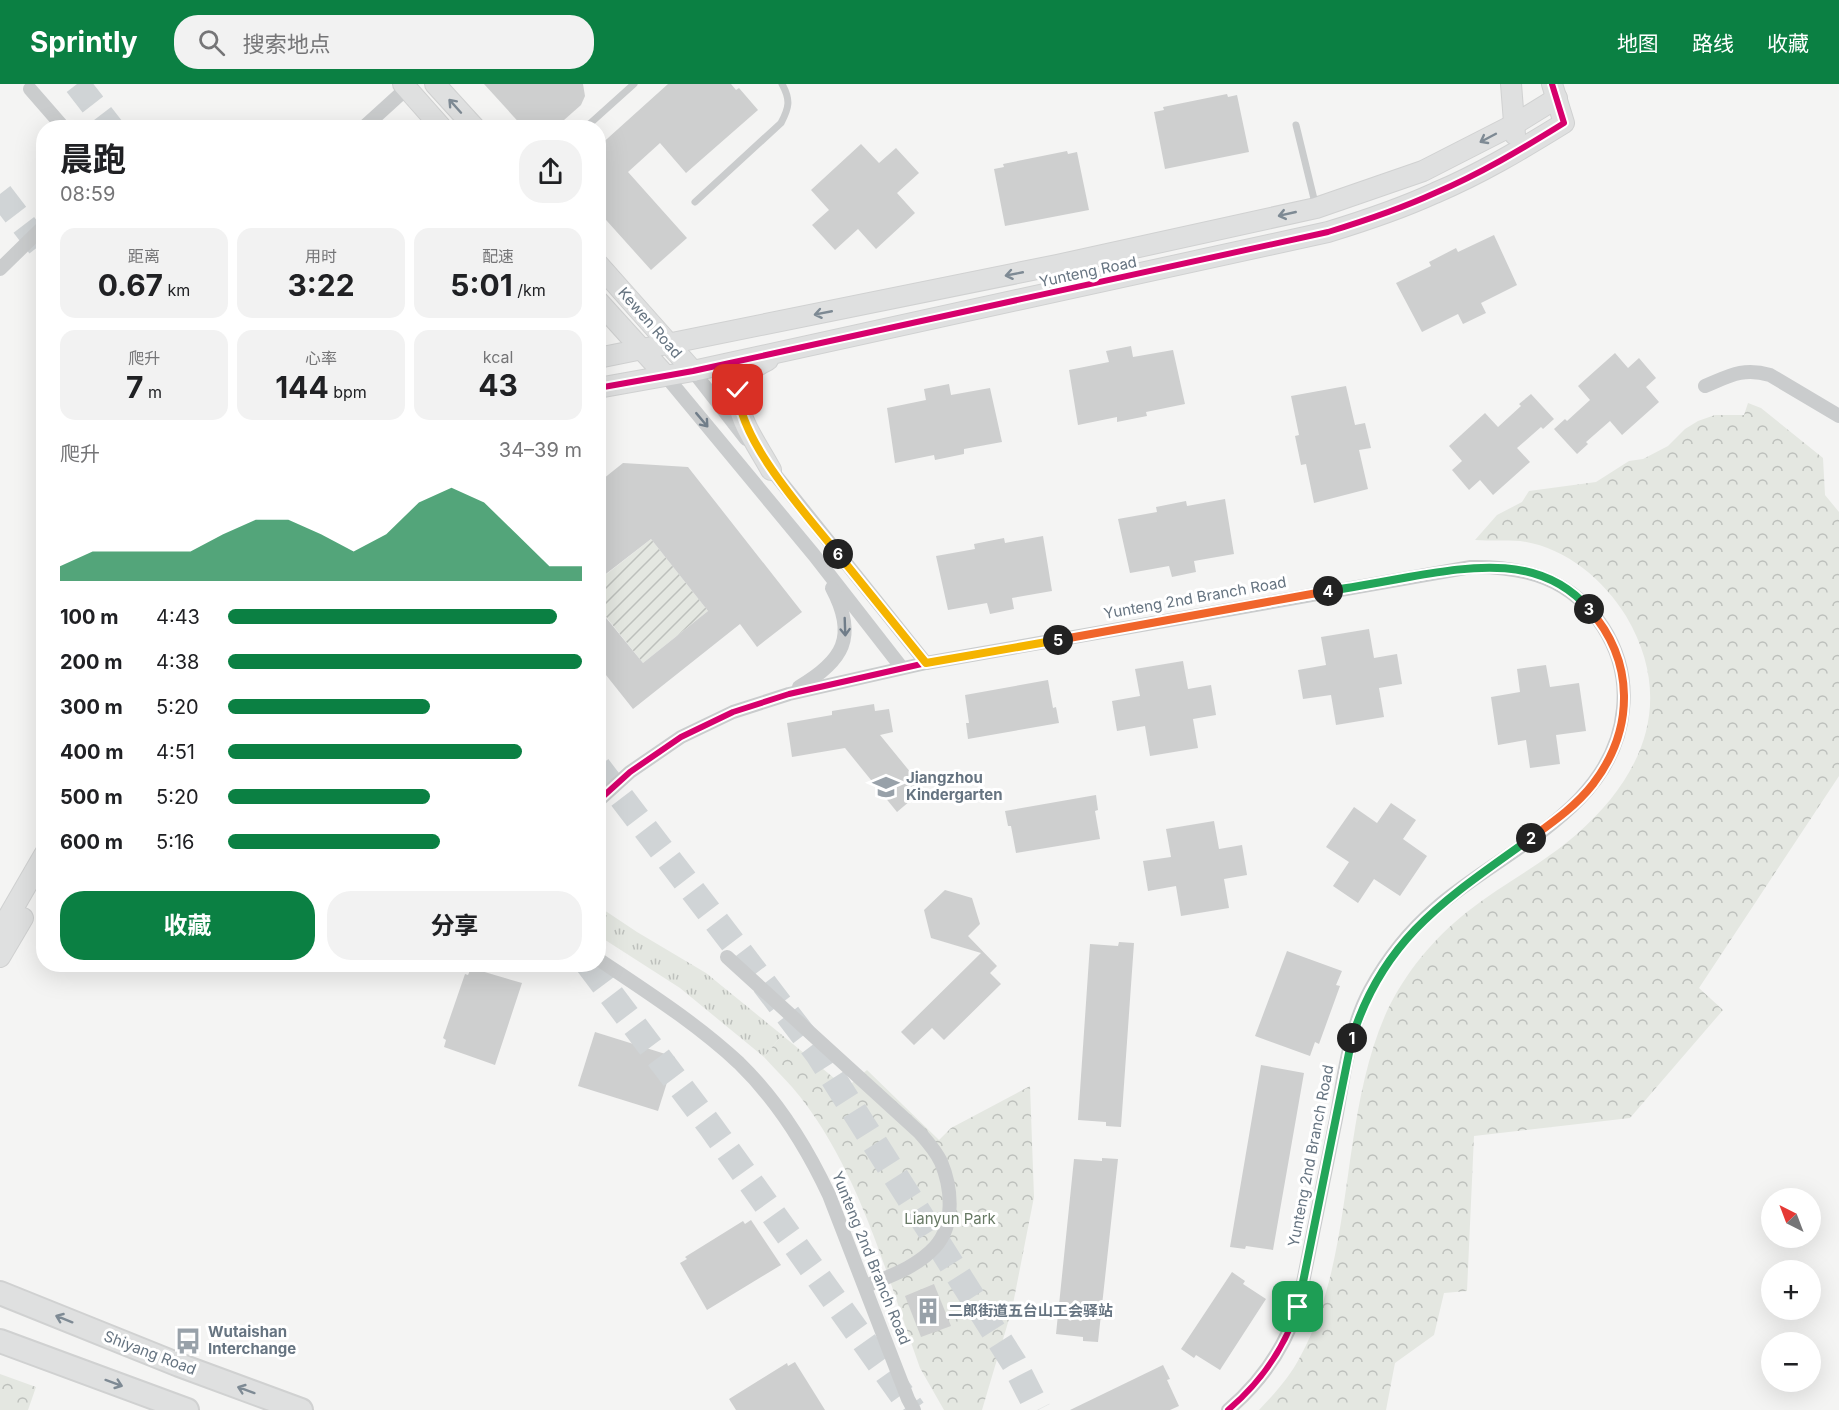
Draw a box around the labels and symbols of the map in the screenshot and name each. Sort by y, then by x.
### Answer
one-way arrow [448,98,462,113]
one-way arrow [1480,133,1498,144]
one-way arrow [1278,209,1297,220]
street label: Yunteng Road [1037,252,1138,291]
one-way arrow [1005,269,1025,280]
street label: Kewen Road [614,283,686,362]
one-way arrow [814,308,834,319]
pin [712,364,763,415]
one-way arrow [696,412,709,428]
pin: 6 [823,539,853,569]
street label: Yunteng 2nd Branch Road [1102,572,1288,623]
pin: 4 [1313,576,1343,606]
pin: 3 [1574,594,1604,624]
one-way arrow [839,617,850,636]
pin: 5 [1043,625,1073,655]
place label: Jiangzhou Kindergarten [906,768,1003,804]
school or university icon: Jiangzhou Kindergarten [871,772,901,802]
pin: 2 [1516,823,1546,853]
pin: 1 [1337,1023,1367,1053]
street label: Yunteng 2nd Branch Road [1284,1063,1337,1249]
street label: Yunteng 2nd Branch Road [828,1168,915,1347]
north arrow [1761,1188,1821,1248]
park label: Lianyun Park [904,1209,997,1228]
pin [1272,1281,1323,1332]
building icon: 二郎街道五台山工会驿站 [913,1296,943,1326]
place label: 二郎街道五台山工会驿站 [948,1301,1113,1320]
one-way arrow [56,1313,74,1324]
place label: Wutaishan Interchange [208,1322,296,1358]
street label: Shiyang Road [101,1326,199,1379]
bus stop icon: Wutaishan Interchange [173,1326,203,1356]
one-way arrow [104,1379,123,1390]
one-way arrow [237,1383,256,1394]

